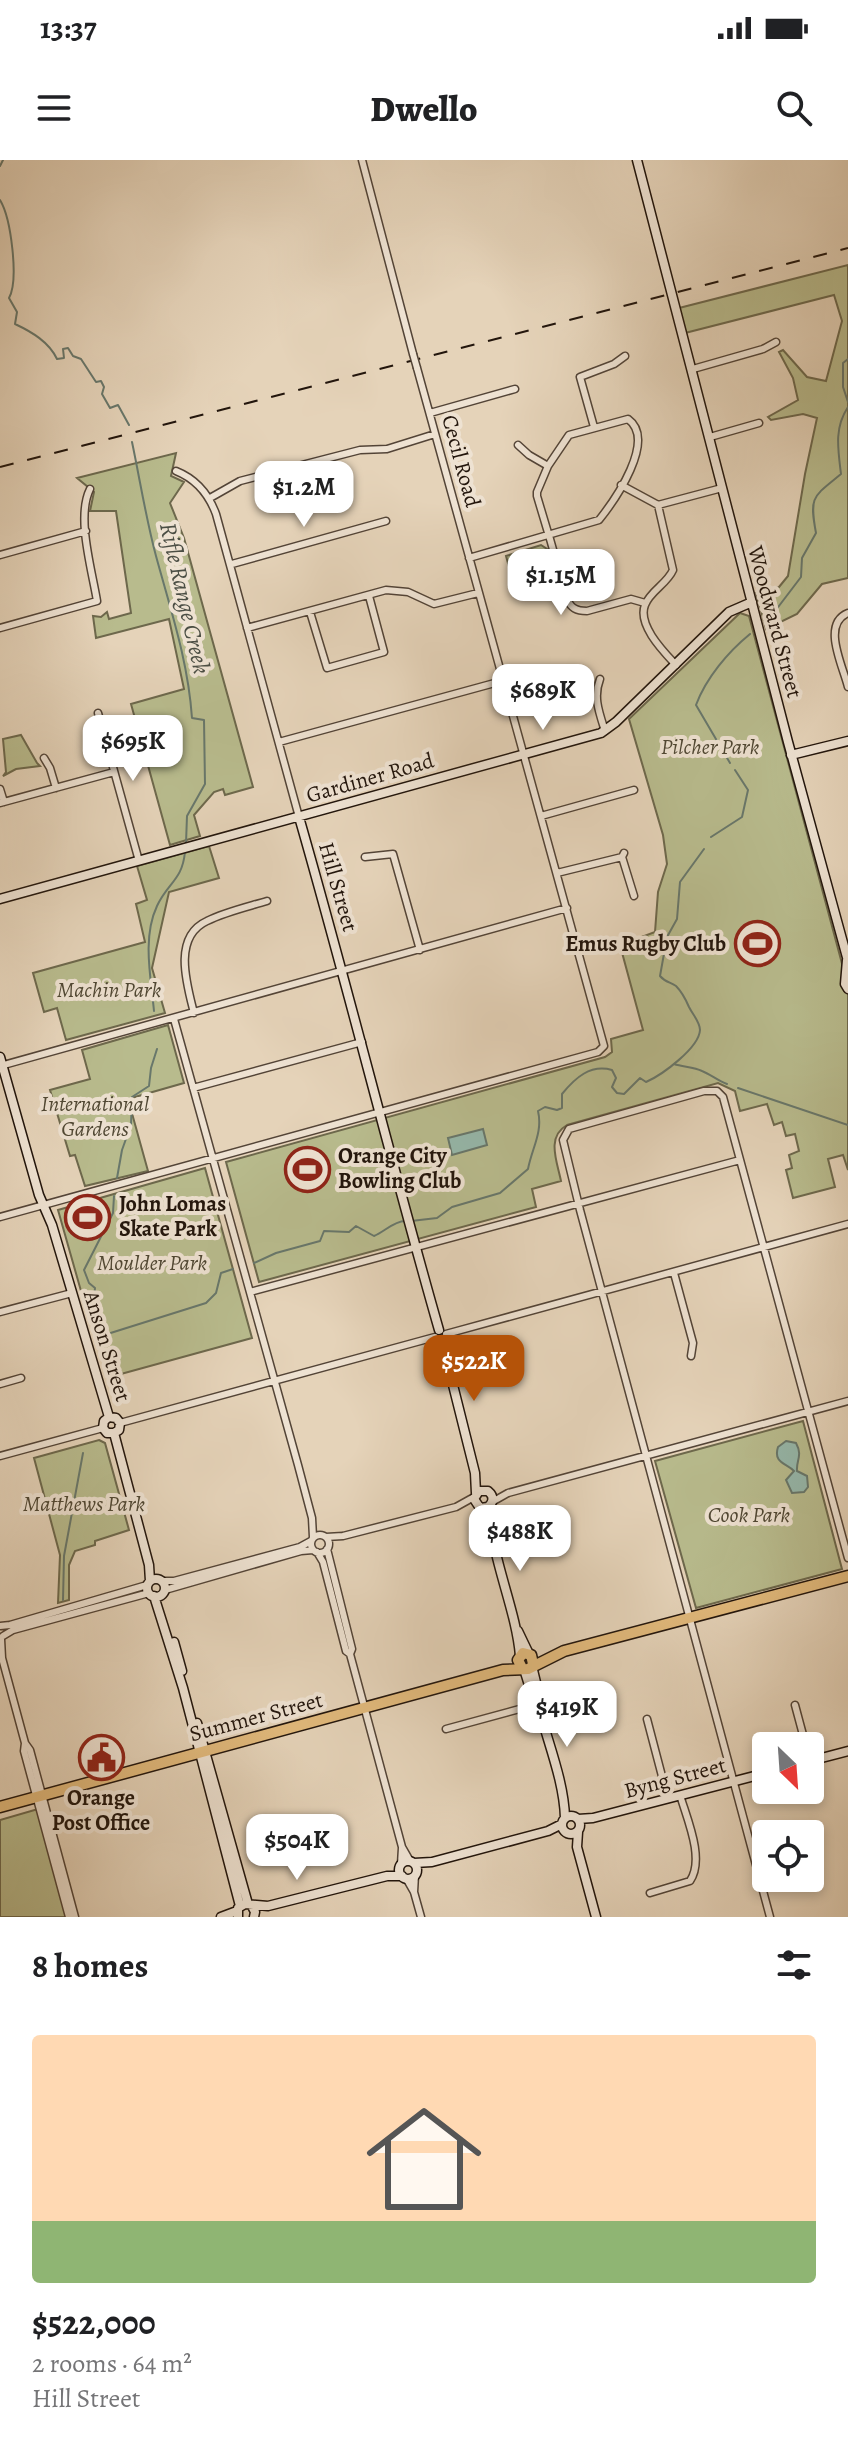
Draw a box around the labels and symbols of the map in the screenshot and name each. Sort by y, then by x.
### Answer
street label: Cecil Road [434,412,488,511]
pin: $1.2M [248,461,360,529]
water label: Rifle Range Creek [152,519,218,677]
street label: Woodward Street [740,542,810,701]
pin: $1.15M [496,549,626,617]
pin: $689K [487,664,599,732]
pin: $695K [77,715,189,783]
park label: Pilcher Park [661,732,759,762]
street label: Gardiner Road [303,745,437,811]
street label: Hill Street [311,839,365,935]
sports icon: Emus Rugby Club [733,920,781,968]
place label: Emus Rugby Club [565,929,726,959]
park label: Machin Park [57,975,161,1005]
park label: International Gardens [41,1089,150,1144]
place label: Orange City Bowling Club [338,1141,461,1196]
sports icon: Orange City Bowling Club [283,1145,331,1193]
place label: John Lomas Skate Park [119,1189,226,1244]
sports icon: John Lomas Skate Park [64,1193,112,1241]
park label: Moulder Park [97,1248,207,1278]
street label: Anson Street [76,1286,138,1405]
pin: $522K [418,1335,530,1403]
park label: Matthews Park [23,1489,145,1519]
park label: Cook Park [708,1500,790,1530]
pin: $488K [464,1505,576,1573]
pin: $419K [511,1681,623,1749]
street label: Summer Street [186,1685,326,1749]
north arrow [752,1732,824,1804]
public building icon: Orange Post Office [77,1733,125,1781]
street label: Byng Street [621,1750,729,1806]
place label: Orange Post Office [52,1783,150,1838]
pin: $504K [241,1814,353,1882]

